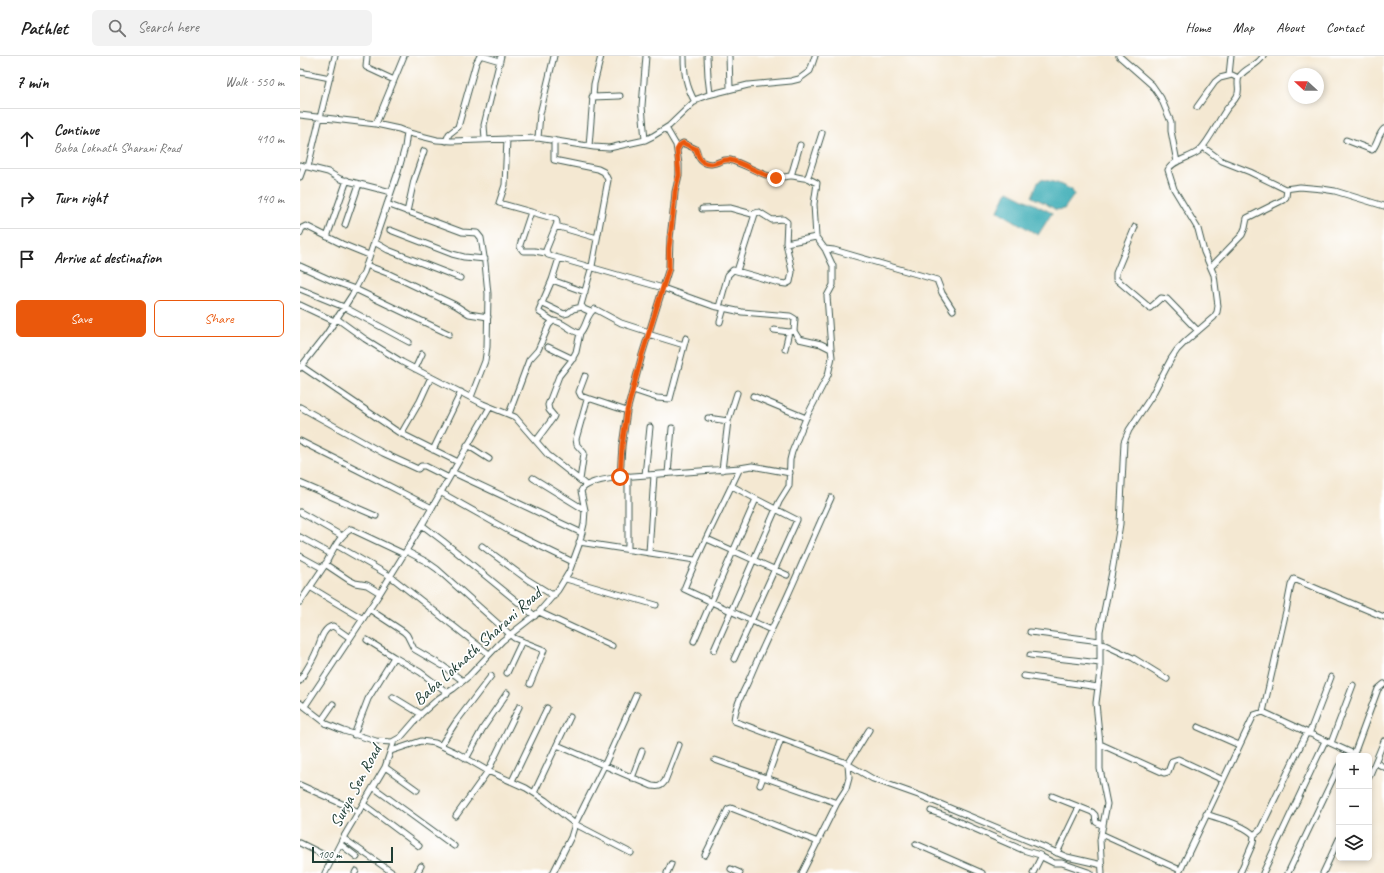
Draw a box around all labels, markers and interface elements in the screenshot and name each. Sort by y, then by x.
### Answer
search box [92,10,372,46]
text: Pathlet [20,16,68,40]
icon: search [106,17,128,39]
text: Search here [138,18,199,37]
text: Home [1185,19,1211,36]
text: Map [1233,19,1254,36]
text: About [1276,19,1304,36]
text: Contact [1326,19,1364,36]
north arrow [1288,68,1324,104]
text: 7 min [16,72,49,93]
text: Walk · 550 m [225,74,284,90]
text: Continue [54,121,99,140]
icon: ahead [16,128,38,150]
text: 410 m [256,131,284,147]
text: Baba Loknath Sharani Road [54,140,181,156]
route end [767,169,785,187]
icon: right [16,188,38,210]
text: Turn right [54,189,107,208]
text: 140 m [256,191,284,207]
icon: arrive [16,248,38,270]
text: Arrive at destination [54,249,161,268]
button: Save [16,300,146,337]
button: Share [154,300,284,337]
route start [611,468,629,486]
street label: Baba Loknath Sharani Road [409,581,548,710]
street label: Surya Sen Road [325,739,387,831]
map controls [1336,753,1372,861]
button: + [1336,753,1372,789]
button: − [1336,789,1372,825]
button: layers [1336,825,1372,861]
scale bar [312,845,393,864]
text: 100 m [318,847,342,861]

